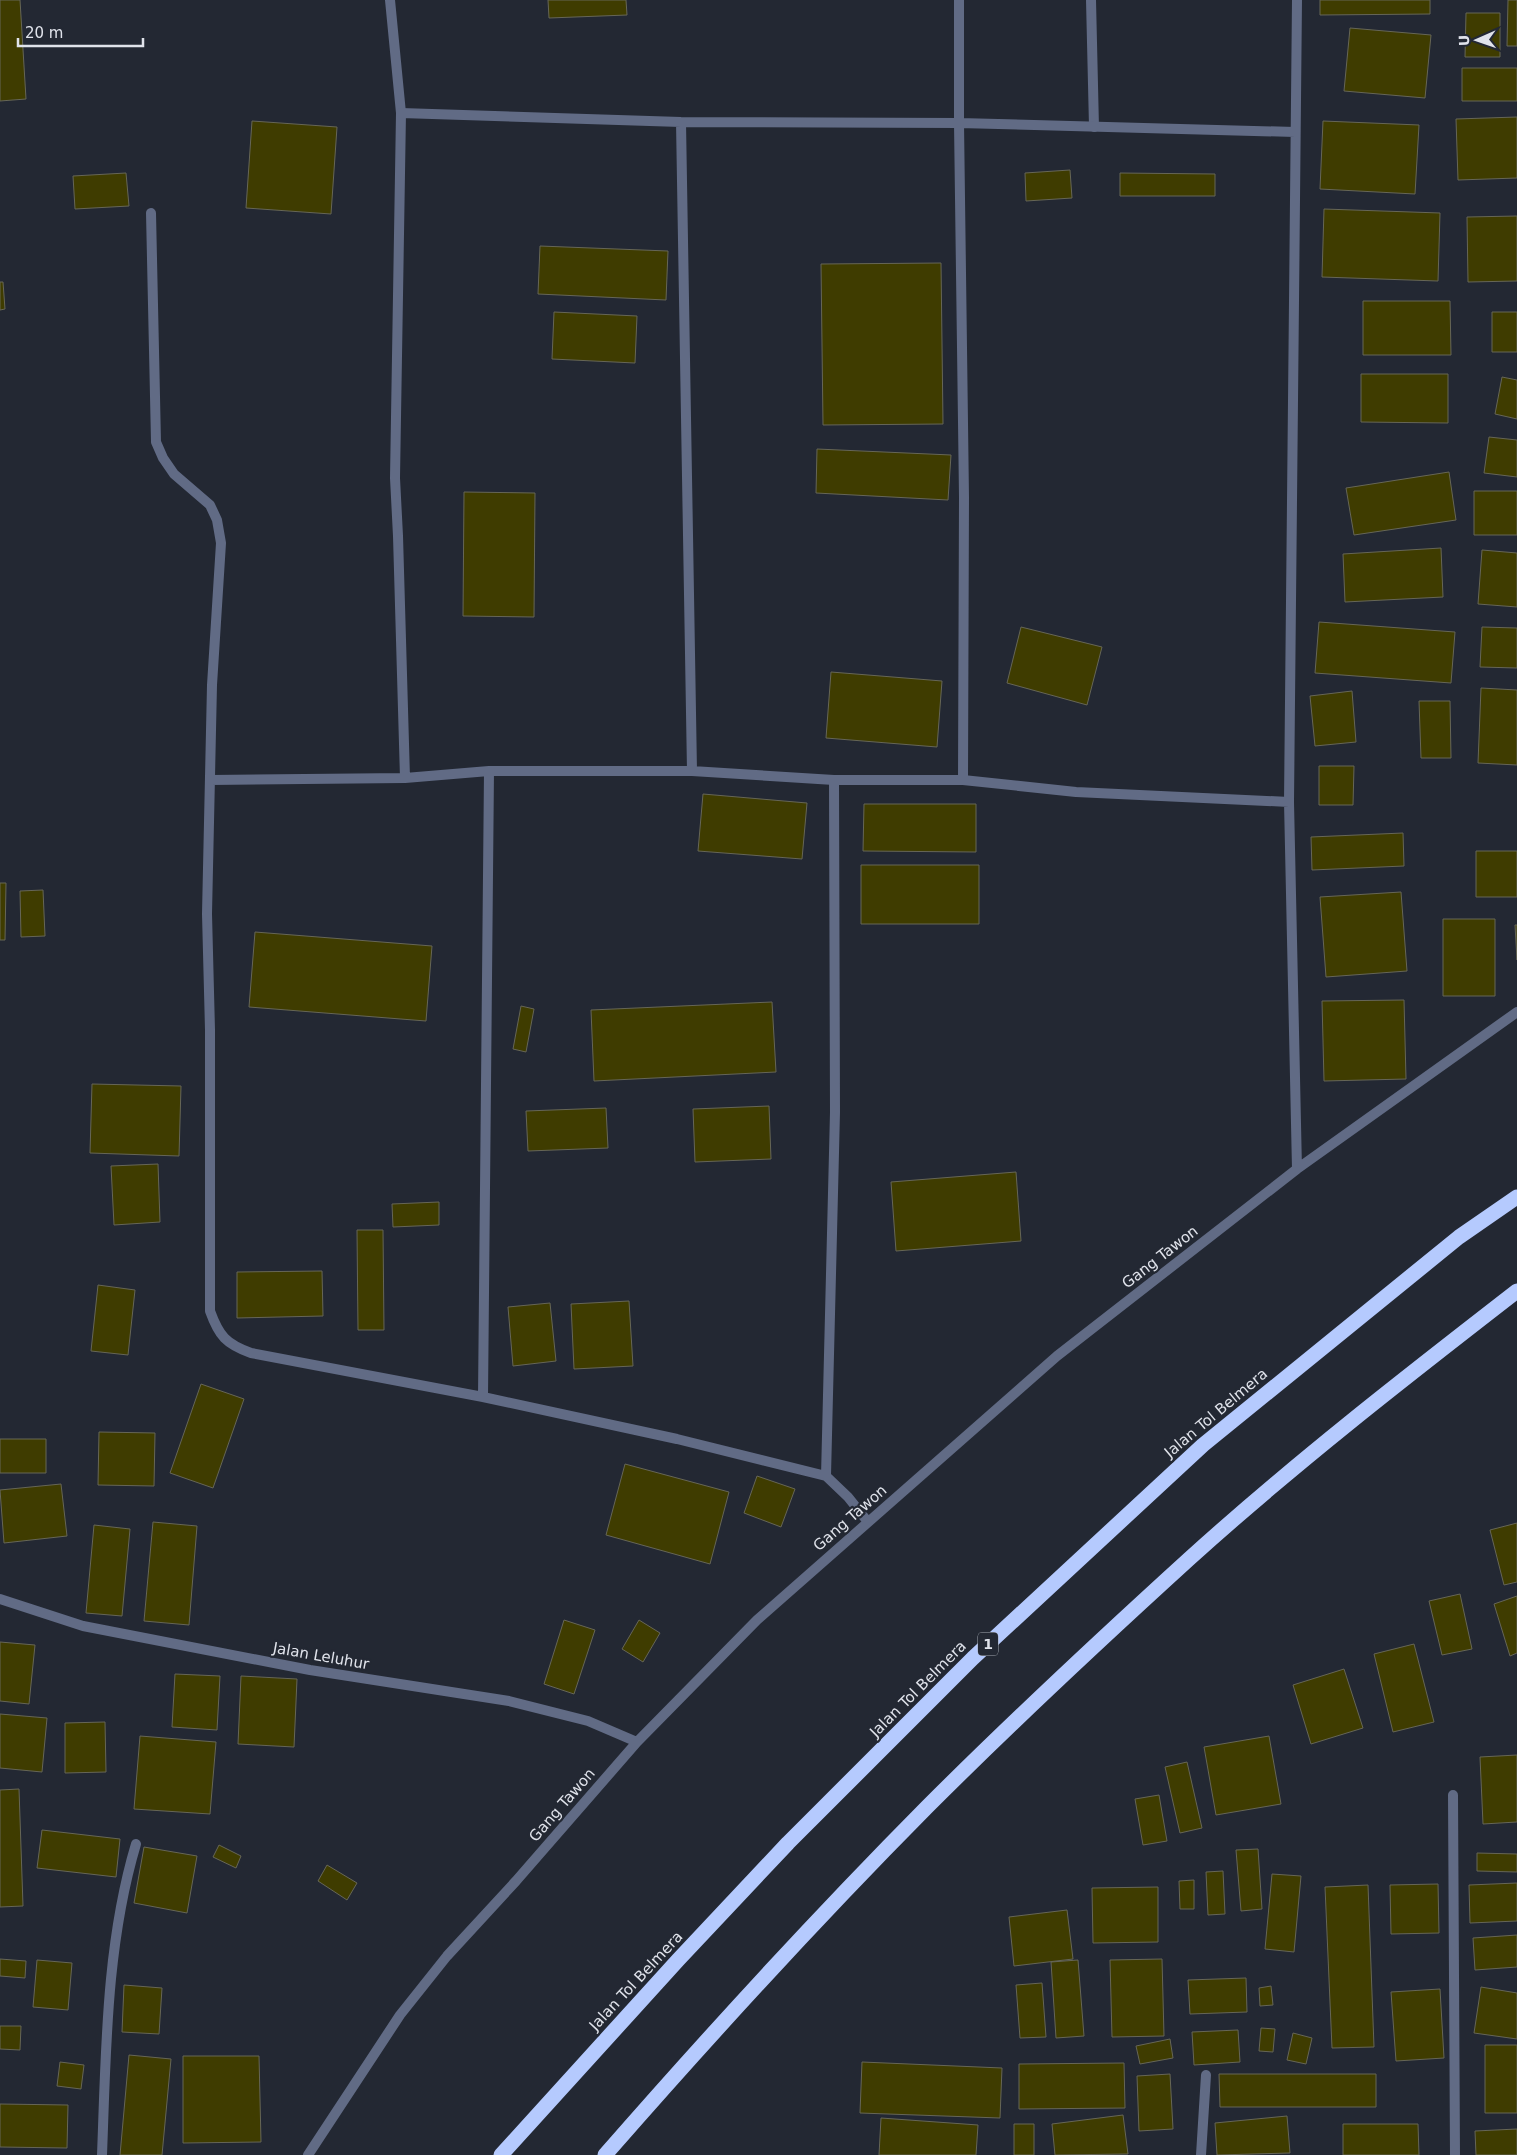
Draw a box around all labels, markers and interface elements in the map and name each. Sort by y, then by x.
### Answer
scale bar [18,15,142,47]
north arrow [1452,15,1502,65]
text: 20 m [25,24,63,42]
text: U [1456,34,1472,46]
street label: Gang Tawon [1118,1222,1202,1292]
street label: Jalan Tol Belmera [1160,1365,1271,1462]
street label: Gang Tawon [810,1481,890,1555]
road number: 1 [978,1632,998,1656]
street label: Jalan Tol Belmera [865,1637,970,1742]
street label: Jalan Leluhur [270,1639,371,1673]
street label: Gang Tawon [525,1765,599,1845]
street label: Jalan Tol Belmera [585,1928,687,2035]

